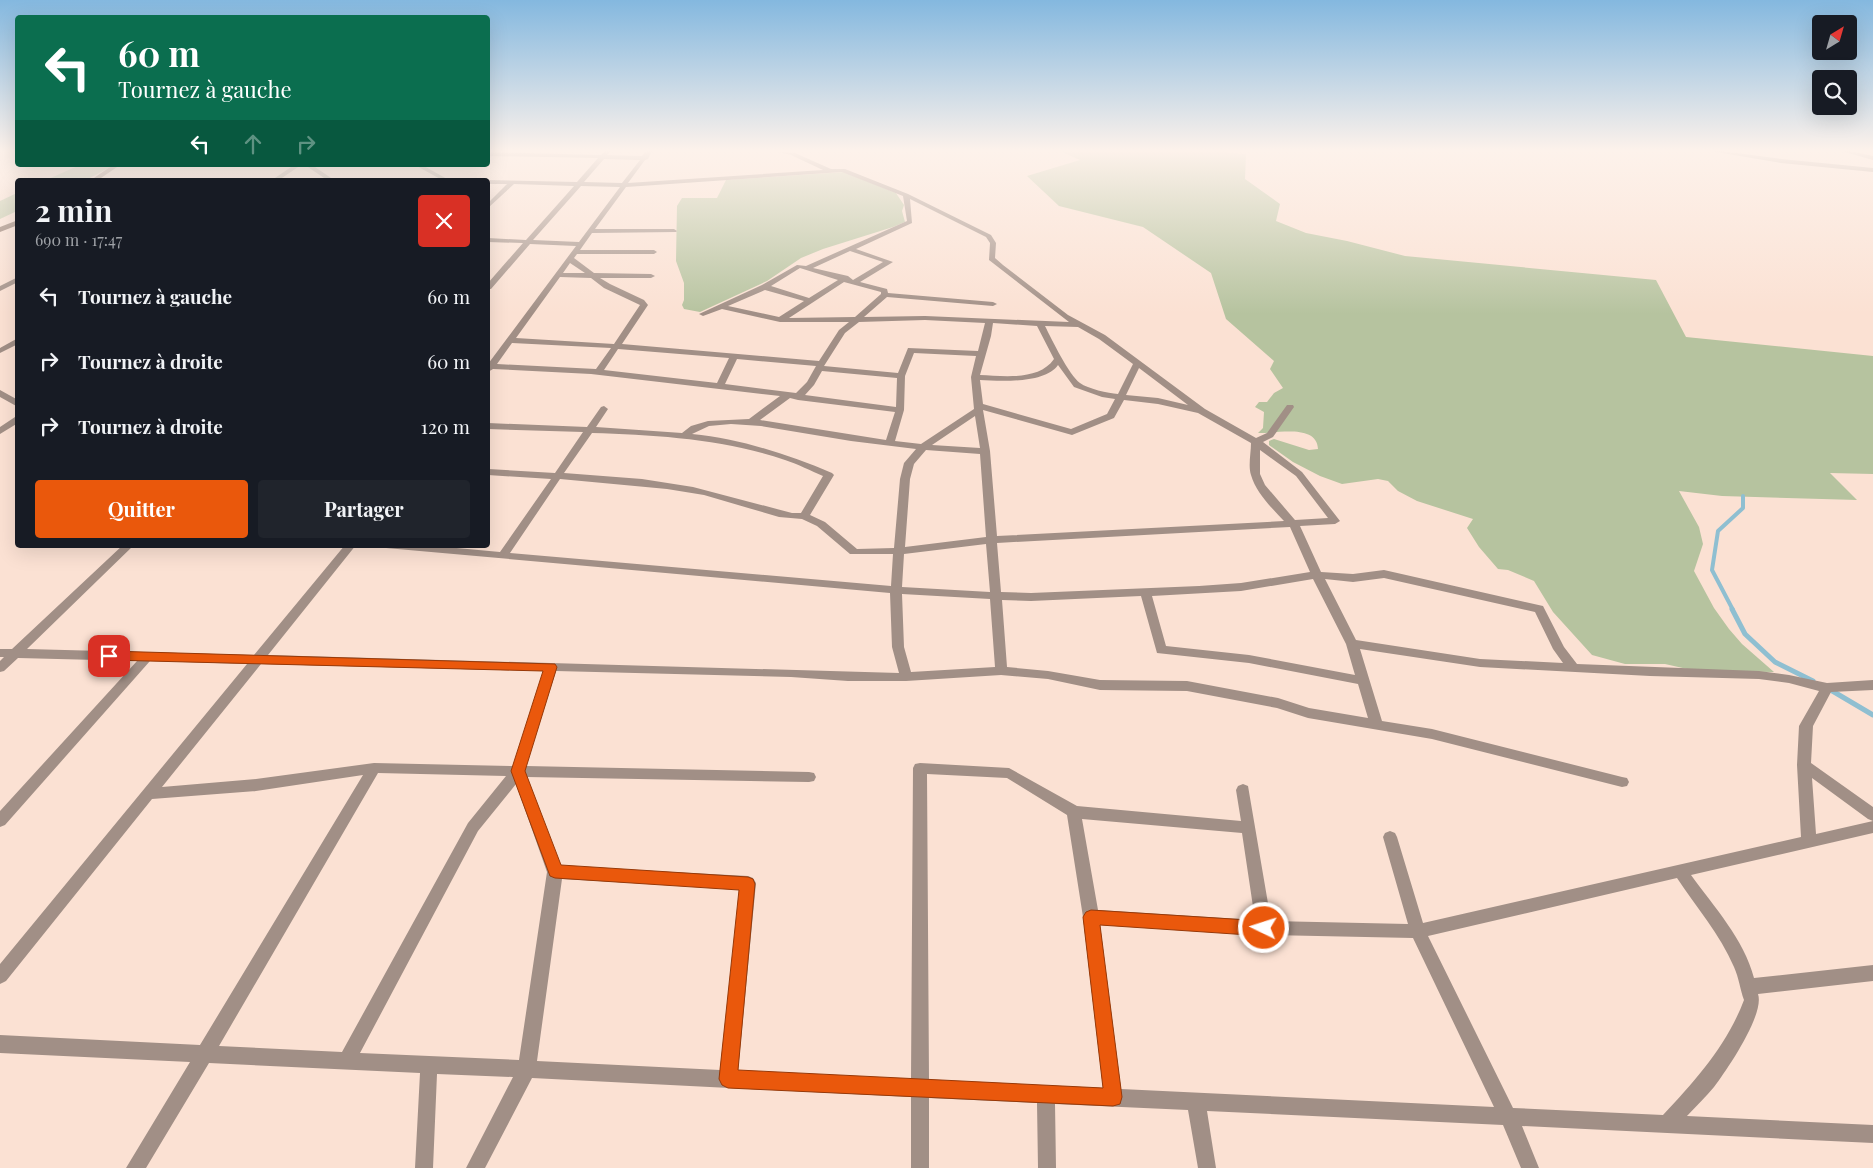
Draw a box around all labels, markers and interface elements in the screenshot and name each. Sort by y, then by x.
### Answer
north arrow [1812,15,1858,60]
map controls [1812,15,1857,115]
text: 60 m [118,29,200,76]
icon: left [35,35,100,100]
button: search [1812,70,1857,115]
text: Tournez à gauche [118,74,292,104]
icon: left [186,130,214,158]
icon: ahead [239,130,267,158]
icon: right [292,130,320,158]
text: 2 min [35,190,112,230]
button: close [418,195,470,247]
text: 690 m · 17:47 [35,229,122,250]
icon: left [35,282,63,310]
text: Tournez à gauche [78,283,232,309]
text: 60 m [427,283,470,309]
icon: right [35,347,63,375]
text: Tournez à droite [78,348,223,374]
text: 60 m [427,348,470,374]
icon: right [35,412,63,440]
text: Tournez à droite [78,413,223,439]
text: 120 m [421,413,470,439]
button: Quitter [35,480,248,538]
button: Partager [258,480,470,538]
pin [88,635,130,677]
icon: arrive [95,642,123,670]
position arrow [1237,901,1289,953]

